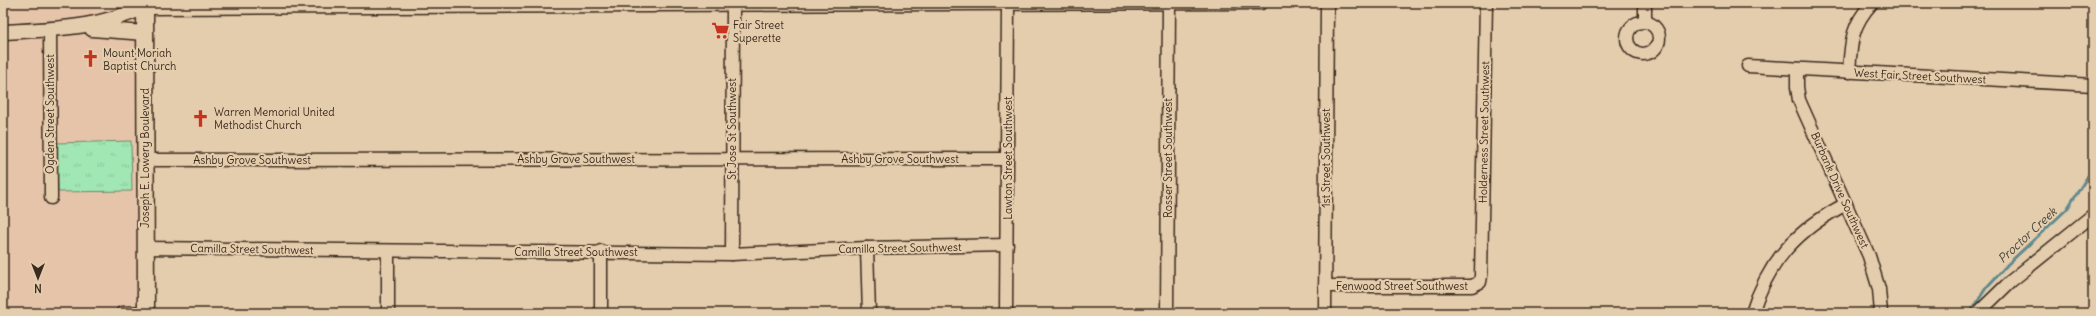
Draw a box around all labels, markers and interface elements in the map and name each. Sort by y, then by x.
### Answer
place label: Fair Street Superette [733,18,784,45]
supermarket icon: Fair Street Superette [710,21,730,41]
place label: Mount Moriah Baptist Church [103,46,176,73]
church icon: Mount Moriah Baptist Church [80,49,100,69]
street label: Ogden Street Southwest [43,54,57,174]
street label: Holderness Street Southwest [1476,60,1492,203]
street label: West Fair Street Southwest [1854,66,1987,86]
street label: St Jose St Southwest [725,78,739,180]
street label: Joseph E. Lowery Boulevard [138,88,152,228]
street label: Lawton Street Southwest [1001,96,1015,220]
street label: Rosser Street Southwest [1161,98,1175,218]
place label: Warren Memorial United Methodist Church [214,105,335,132]
church icon: Warren Memorial United Methodist Church [191,108,211,128]
street label: 1st Street Southwest [1319,108,1333,208]
street label: Burbank Drive Southwest [1808,130,1872,251]
street label: Ashby Grove Southwest [517,152,635,166]
street label: Ashby Grove Southwest [841,152,959,166]
street label: Ashby Grove Southwest [193,153,311,167]
water label: Proctor Creek [1995,203,2060,266]
street label: Camilla Street Southwest [838,240,962,256]
street label: Camilla Street Southwest [190,241,314,257]
street label: Camilla Street Southwest [514,245,638,259]
north arrow [18,258,58,298]
street label: Fenwood Street Southwest [1336,279,1468,293]
text: N [34,281,42,295]

